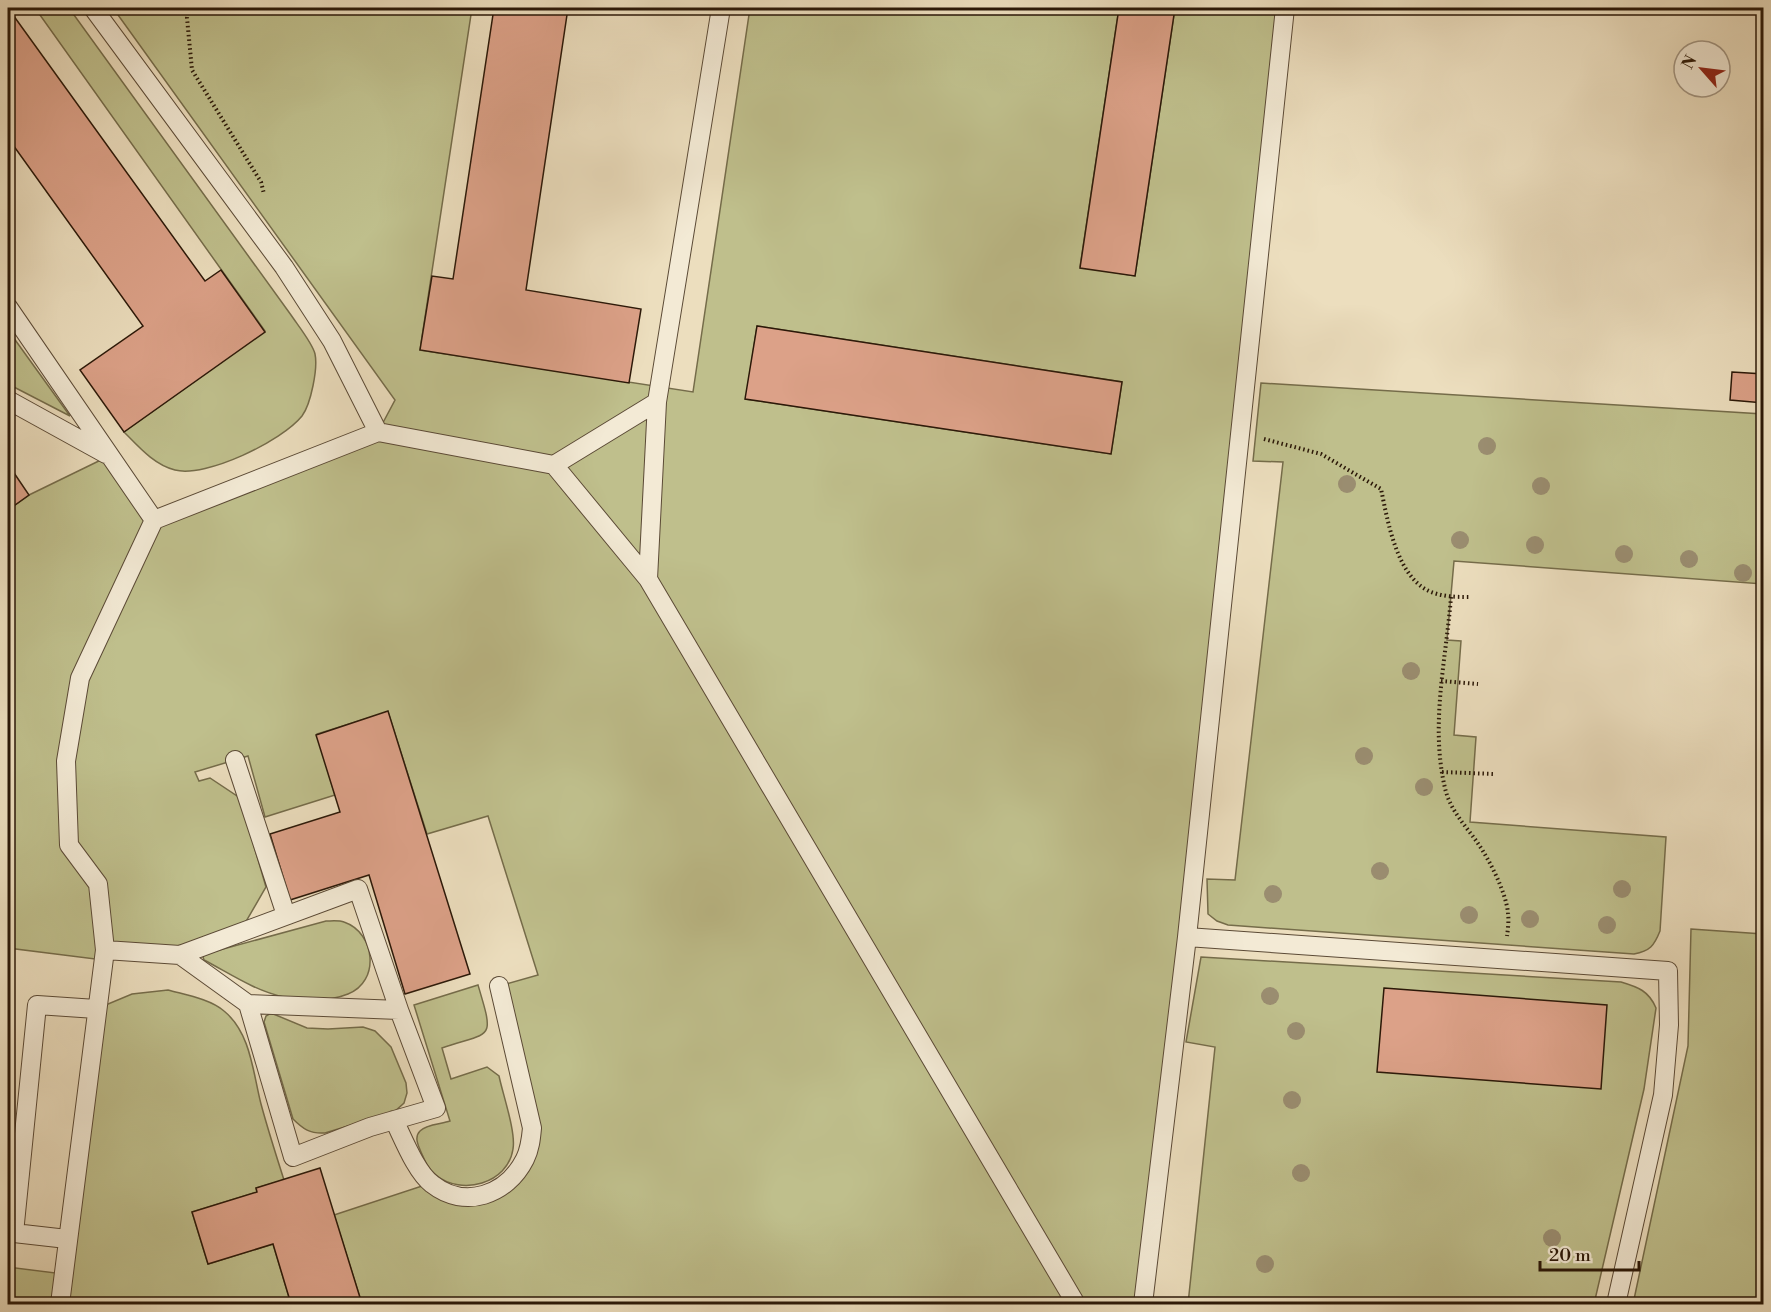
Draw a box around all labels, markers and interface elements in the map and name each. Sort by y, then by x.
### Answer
north arrow [1672,39,1732,99]
text: N [1678,52,1702,73]
scale bar [1540,1234,1639,1272]
text: 20 m [1549,1244,1591,1267]

